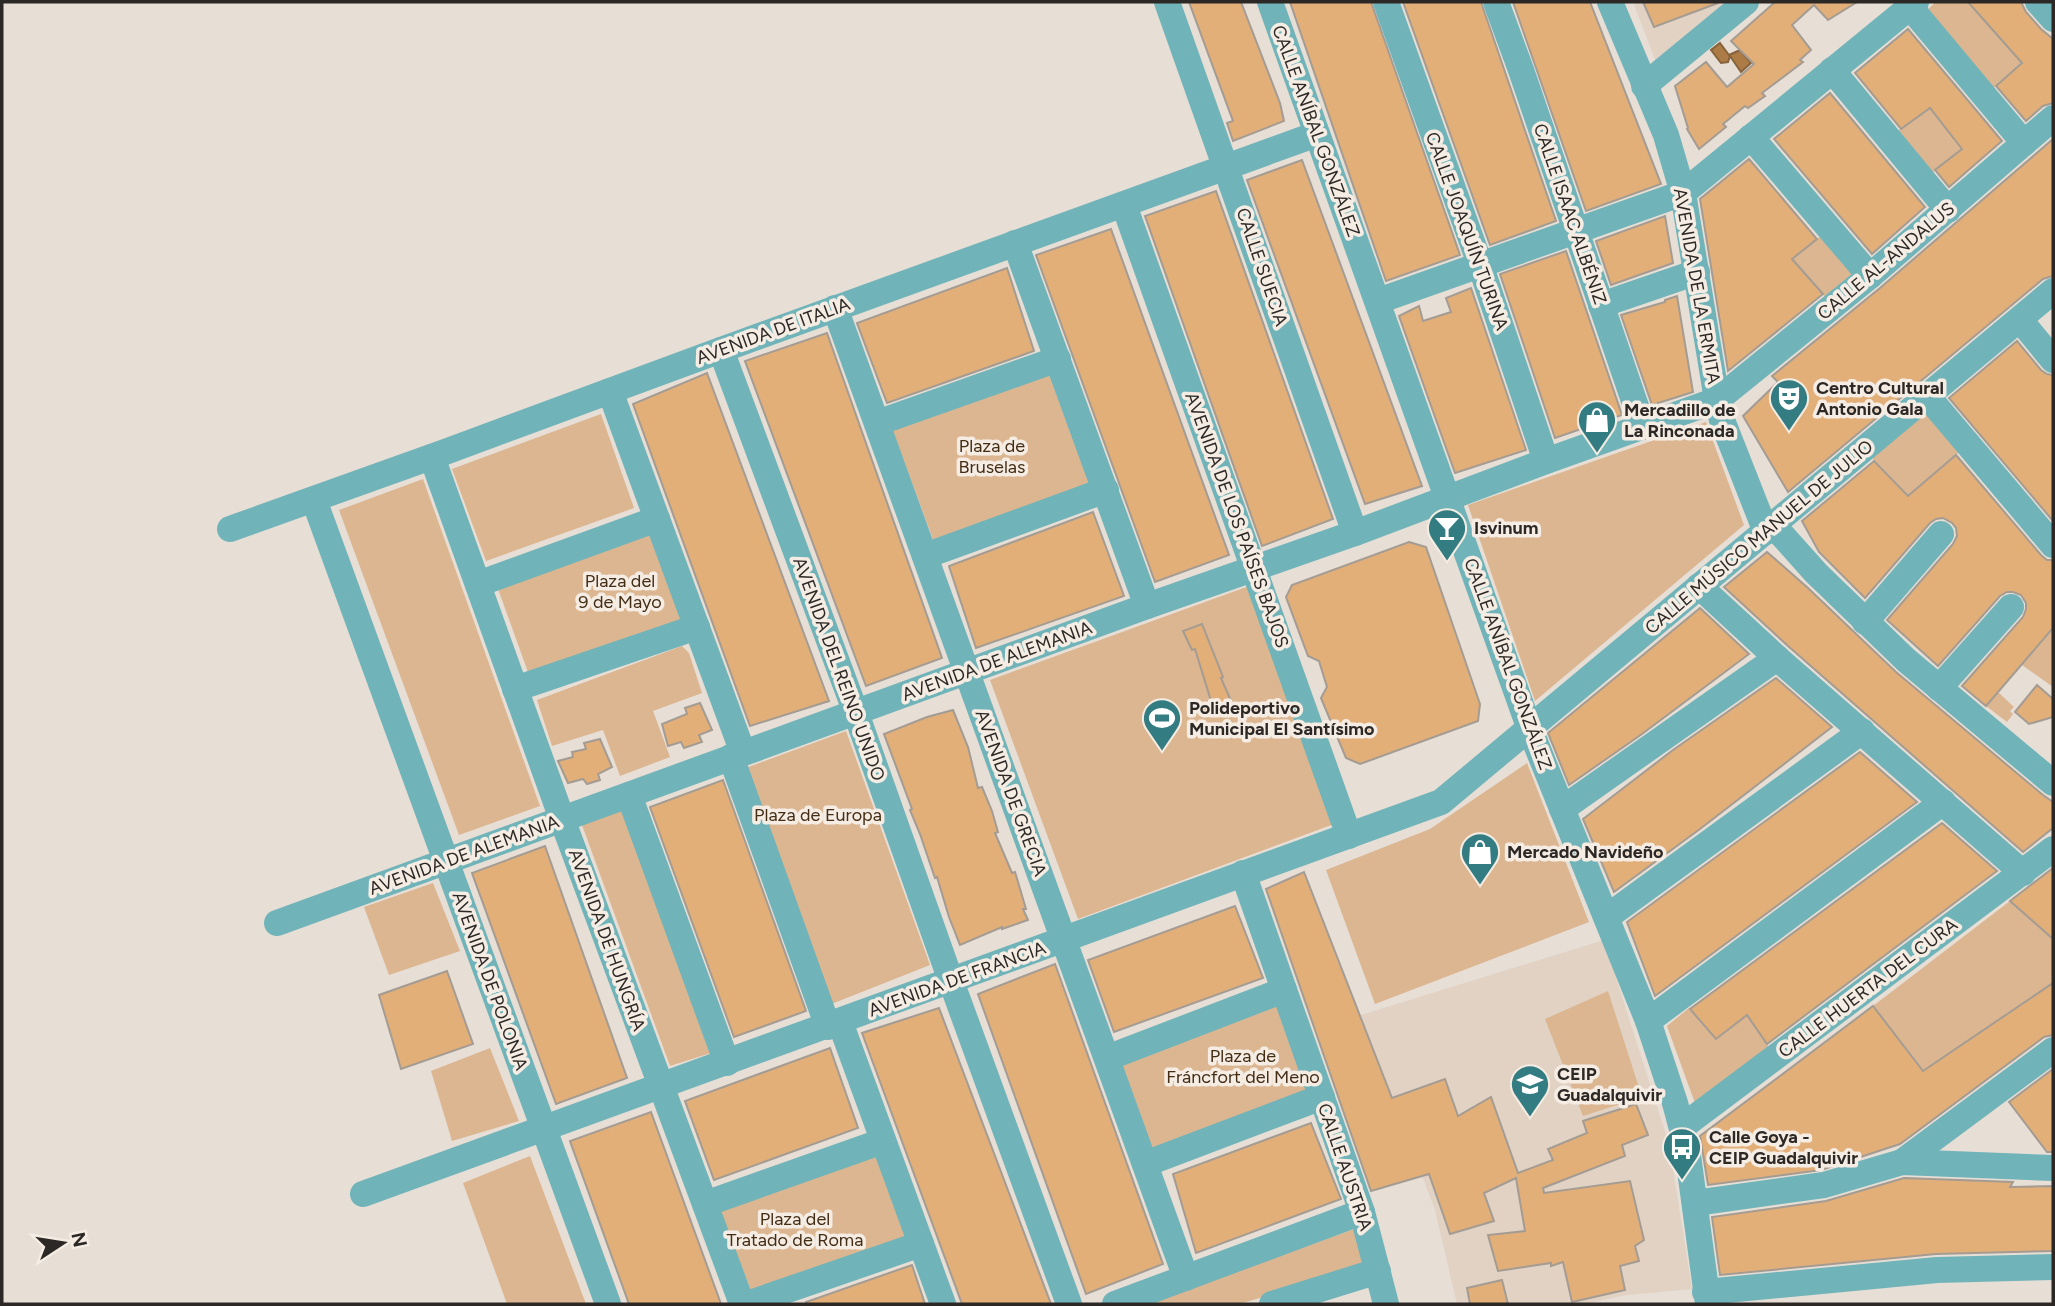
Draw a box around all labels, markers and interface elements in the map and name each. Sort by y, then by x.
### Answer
street label: CALLE ANÍBAL GONZÁLEZ [1267,22,1365,240]
street label: CALLE ISAAC ALBÉNIZ [1529,121,1611,307]
street label: CALLE JOAQUÍN TURINA [1421,129,1513,333]
street label: AVENIDA DE LA ERMITA [1669,186,1725,386]
street label: CALLE AL-ANDALUS [1813,197,1959,325]
street label: CALLE SUECIA [1232,205,1292,329]
street label: AVENIDA DE ITALIA [693,293,853,369]
theatre icon: Centro Cultural Antonio Gala [1768,377,1810,432]
place label: Centro Cultural Antonio Gala [1816,377,1944,420]
street label: AVENIDA DE LOS PAÍSES BAJOS [1180,389,1294,651]
shop icon: Mercadillo de La Rinconada [1576,399,1618,454]
place label: Mercadillo de La Rinconada [1624,399,1735,442]
park label: Plaza de Bruselas [959,435,1025,478]
street label: CALLE MÚSICO MANUEL DE JULIO [1641,435,1877,639]
bar icon: Isvinum [1426,507,1468,562]
place label: Isvinum [1474,517,1538,539]
street label: AVENIDA DEL REINO UNIDO [788,554,890,784]
street label: CALLE ANÍBAL GONZÁLEZ [1459,555,1557,773]
park label: Plaza del 9 de Mayo [578,570,662,613]
street label: AVENIDA DE ALEMANIA [899,616,1095,706]
sports icon: Polideportivo Municipal El Santísimo [1141,697,1183,752]
place label: Polideportivo Municipal El Santísimo [1189,697,1375,740]
street label: AVENIDA DE GRECIA [971,707,1051,879]
park label: Plaza de Europa [754,804,882,826]
street label: AVENIDA DE ALEMANIA [366,810,562,900]
shop icon: Mercado Navideño [1459,831,1501,886]
place label: Mercado Navideño [1507,841,1663,863]
street label: AVENIDA DE HUNGRÍA [564,846,650,1034]
street label: AVENIDA DE POLONIA [447,889,533,1073]
street label: CALLE HUERTA DEL CURA [1774,913,1962,1063]
street label: AVENIDA DE FRANCIA [865,937,1049,1021]
park label: Plaza de Fráncfort del Meno [1166,1045,1320,1088]
school or university icon: CEIP Guadalquivir [1509,1063,1551,1118]
place label: CEIP Guadalquivir [1557,1063,1662,1106]
street label: CALLE AUSTRIA [1313,1100,1377,1234]
bus stop icon: Calle Goya - CEIP Guadalquivir [1661,1126,1703,1181]
place label: Calle Goya - CEIP Guadalquivir [1709,1126,1858,1169]
north arrow [28,1208,98,1278]
park label: Plaza del Tratado de Roma [727,1208,863,1251]
text: N [66,1230,92,1249]

